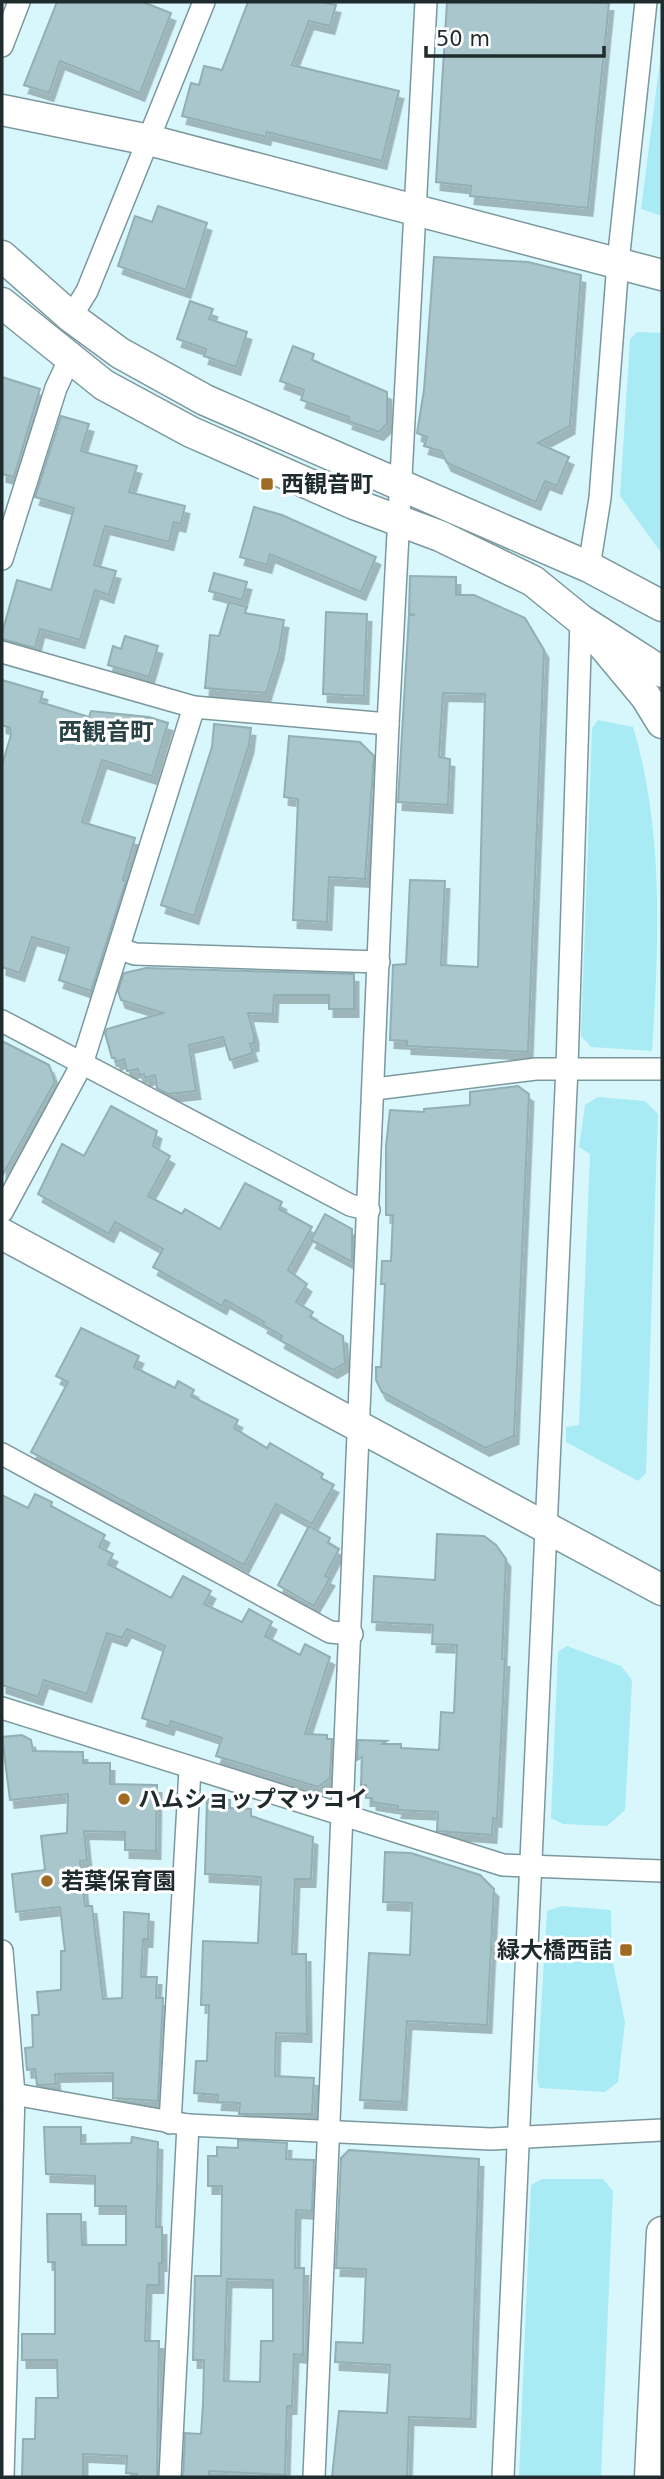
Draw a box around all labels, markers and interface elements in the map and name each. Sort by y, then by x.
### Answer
scale bar [426,14,604,58]
text: 50 m [436,27,490,51]
place label: 西観音町 [281,471,373,497]
marker: 西観音町 [259,476,275,492]
district label: 西観音町 [58,718,154,746]
place label: ハムショップマッコイ [138,1786,368,1812]
marker: ハムショップマッコイ [116,1791,132,1807]
place label: 若葉保育園 [61,1868,176,1894]
marker: 若葉保育園 [39,1873,55,1889]
place label: 緑大橋西詰 [497,1937,612,1963]
marker: 緑大橋西詰 [618,1942,634,1958]

